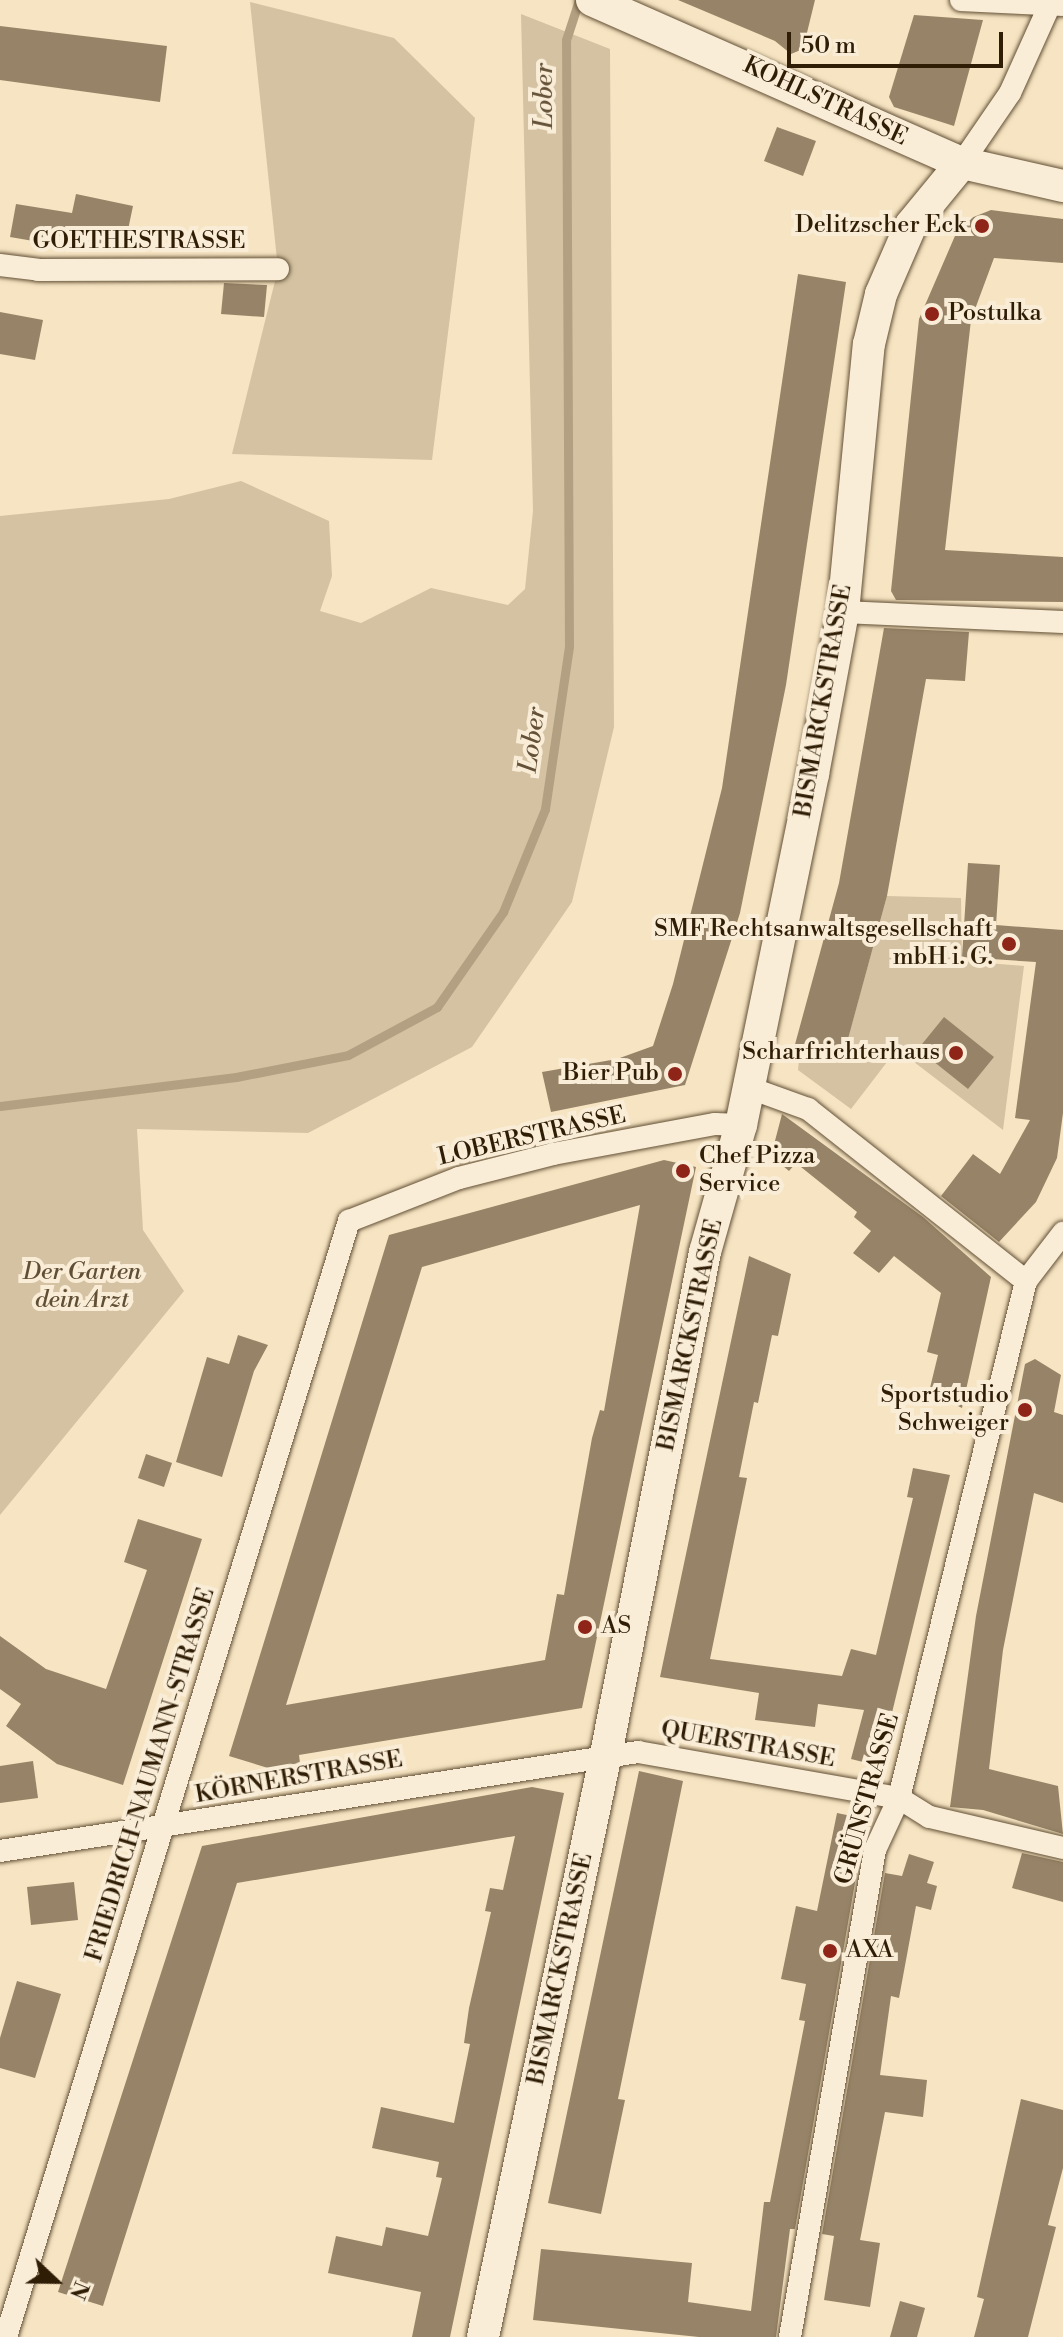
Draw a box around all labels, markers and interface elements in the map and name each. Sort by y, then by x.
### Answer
scale bar [791,16,1007,66]
text: 50 m [801,31,856,61]
street label: KOHLSTRASSE [738,51,912,153]
water label: Lober [529,63,561,129]
place label: Delitzscher Eck [795,212,966,240]
marker: Delitzscher Eck [973,217,991,235]
street label: GOETHESTRASSE [32,228,246,256]
place label: Postulka [948,300,1042,328]
marker: Postulka [923,305,941,323]
street label: BISMARCKSTRASSE [789,582,859,820]
water label: Lober [513,705,553,775]
place label: SMF Rechtsanwaltsgesellschaft mbH i. G. [654,916,993,972]
marker: SMF Rechtsanwaltsgesellschaft mbH i. G. [1000,935,1018,953]
place label: Scharfrichterhaus [742,1039,940,1067]
marker: Scharfrichterhaus [947,1044,965,1062]
place label: Bier Pub [563,1060,659,1088]
marker: Bier Pub [666,1065,684,1083]
street label: LOBERSTRASSE [435,1101,629,1173]
place label: Chef Pizza Service [699,1143,815,1199]
marker: Chef Pizza Service [674,1162,692,1180]
street label: BISMARCKSTRASSE [652,1216,730,1454]
park label: Der Garten dein Arzt [23,1259,141,1315]
place label: Sportstudio Schweiger [880,1382,1009,1438]
marker: Sportstudio Schweiger [1016,1401,1034,1419]
street label: FRIEDRICH-NAUMANN-STRASSE [80,1585,222,1965]
place label: AS [601,1613,631,1641]
marker: AS [576,1618,594,1636]
street label: GRÜNSTRASSE [830,1710,906,1888]
street label: QUERSTRASSE [659,1716,837,1774]
street label: KÖRNERSTRASSE [193,1746,405,1810]
street label: BISMARCKSTRASSE [522,1850,600,2088]
place label: AXA [846,1937,894,1965]
marker: AXA [821,1942,839,1960]
north arrow [16,2241,96,2321]
text: N [63,2277,94,2303]

